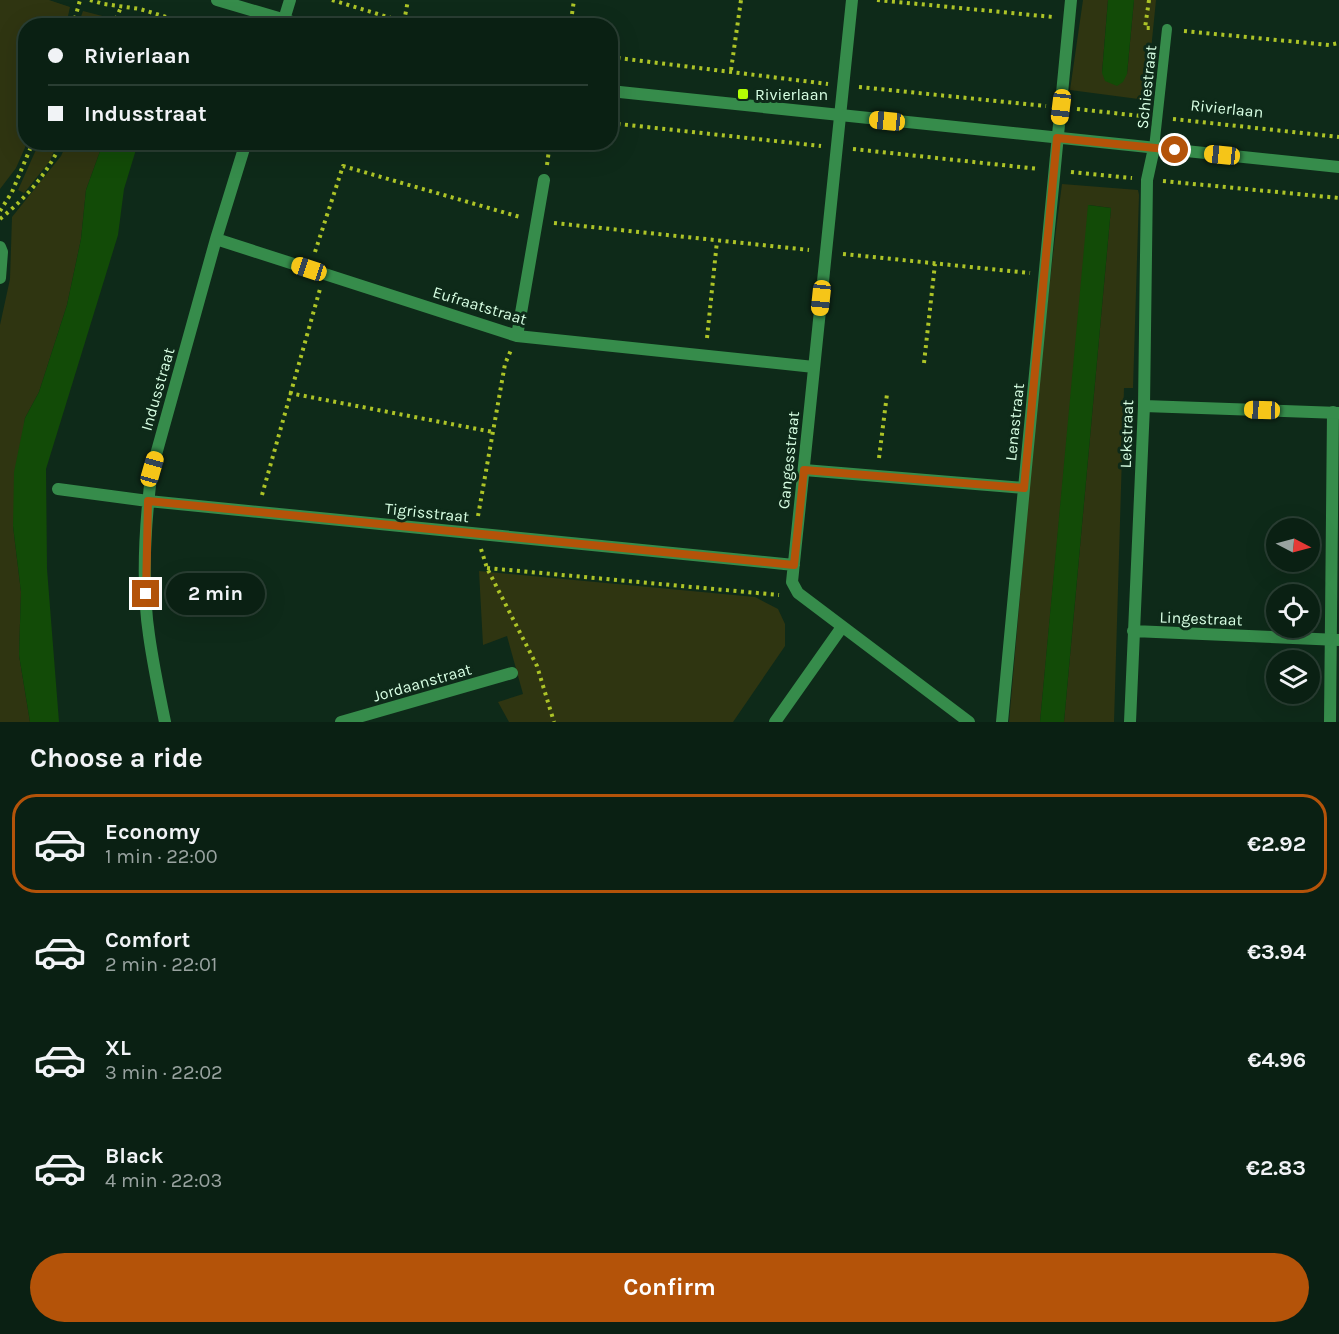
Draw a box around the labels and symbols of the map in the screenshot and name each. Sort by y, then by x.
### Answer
street label: Schiestraat [1133,44,1160,130]
place label: Rivierlaan [755,85,828,104]
marker: Rivierlaan [736,87,750,101]
car [1050,88,1072,126]
street label: Rivierlaan [1190,95,1264,122]
car [868,110,906,132]
route start [1161,136,1188,163]
car [1203,144,1241,166]
car [289,255,329,283]
car [810,279,832,317]
street label: Eufraatstraat [430,282,529,329]
street label: Indusstraat [137,345,178,433]
street label: Lenastraat [1001,382,1028,462]
street label: Lekstraat [1116,399,1137,469]
car [1244,400,1280,420]
street label: Gangesstraat [774,410,803,510]
car [138,449,166,489]
street label: Tigrisstraat [384,499,470,526]
north arrow [1266,518,1320,572]
callout: 2 min [167,573,266,615]
route end [132,580,159,607]
street label: Lingestraat [1159,608,1243,629]
street label: Jordaanstraat [371,659,474,706]

